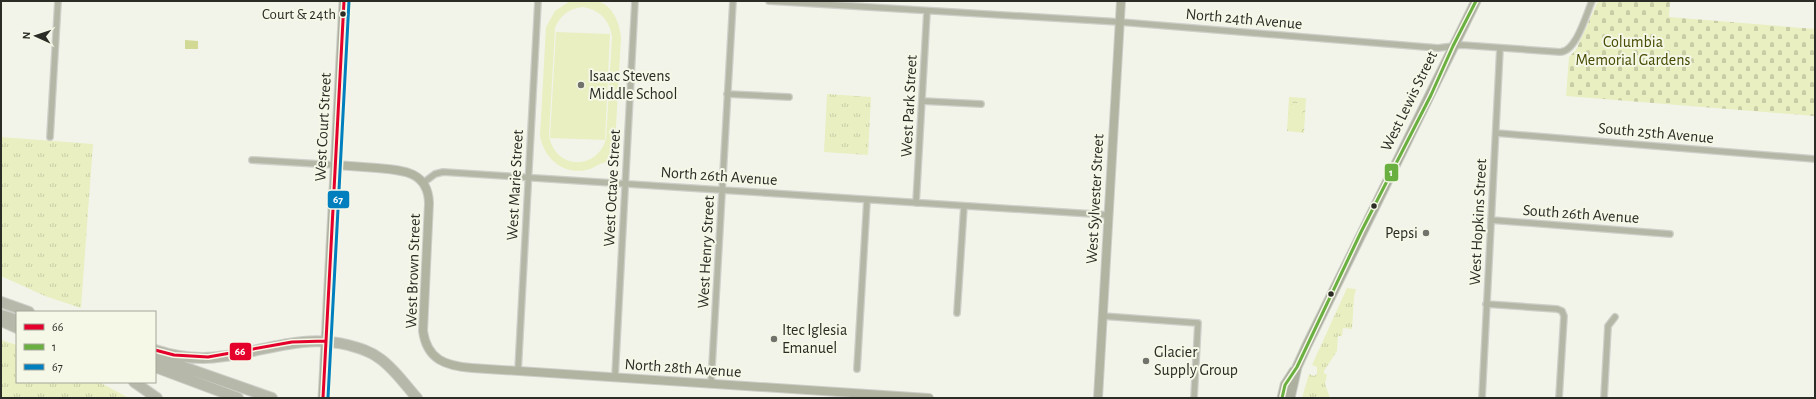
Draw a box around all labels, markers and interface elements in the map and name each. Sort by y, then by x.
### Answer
street label: North 24th Avenue [1185,6,1303,32]
place label: Court & 24th [262,7,336,22]
marker: Court & 24th [338,9,348,19]
north arrow [16,16,56,56]
text: N [21,31,32,40]
park label: Columbia Memorial Gardens [1576,34,1691,68]
street label: West Lewis Street [1378,48,1440,154]
street label: West Park Street [898,54,920,158]
place label: Isaac Stevens Middle School [589,68,677,102]
street label: West Court Street [312,72,334,182]
marker: Isaac Stevens Middle School [576,80,586,90]
street label: South 25th Avenue [1598,120,1714,146]
street label: West Marie Street [504,129,526,241]
street label: West Octave Street [601,129,623,247]
street label: West Sylvester Street [1084,134,1107,264]
street label: West Hopkins Street [1467,158,1489,286]
line badge: 1 [1384,163,1399,182]
street label: North 26th Avenue [660,164,778,188]
text: 1 [1389,167,1393,178]
line badge: 67 [327,190,350,209]
text: 67 [333,194,343,205]
street label: West Henry Street [695,195,718,309]
unlabelled marker [1369,201,1379,211]
street label: South 26th Avenue [1522,202,1640,226]
street label: West Brown Street [403,213,423,329]
place label: Pepsi [1385,225,1418,241]
marker: Pepsi [1421,228,1431,238]
unlabelled marker [1326,289,1336,299]
legend [16,311,156,383]
text: 66 [52,321,64,333]
place label: Itec Iglesia Emanuel [782,322,847,356]
marker: Itec Iglesia Emanuel [769,334,779,344]
text: 1 [52,341,56,353]
line badge: 66 [229,342,252,361]
place label: Glacier Supply Group [1154,344,1238,379]
text: 66 [235,346,245,357]
street label: North 28th Avenue [624,356,742,380]
marker: Glacier Supply Group [1141,356,1151,366]
text: 67 [52,361,63,373]

